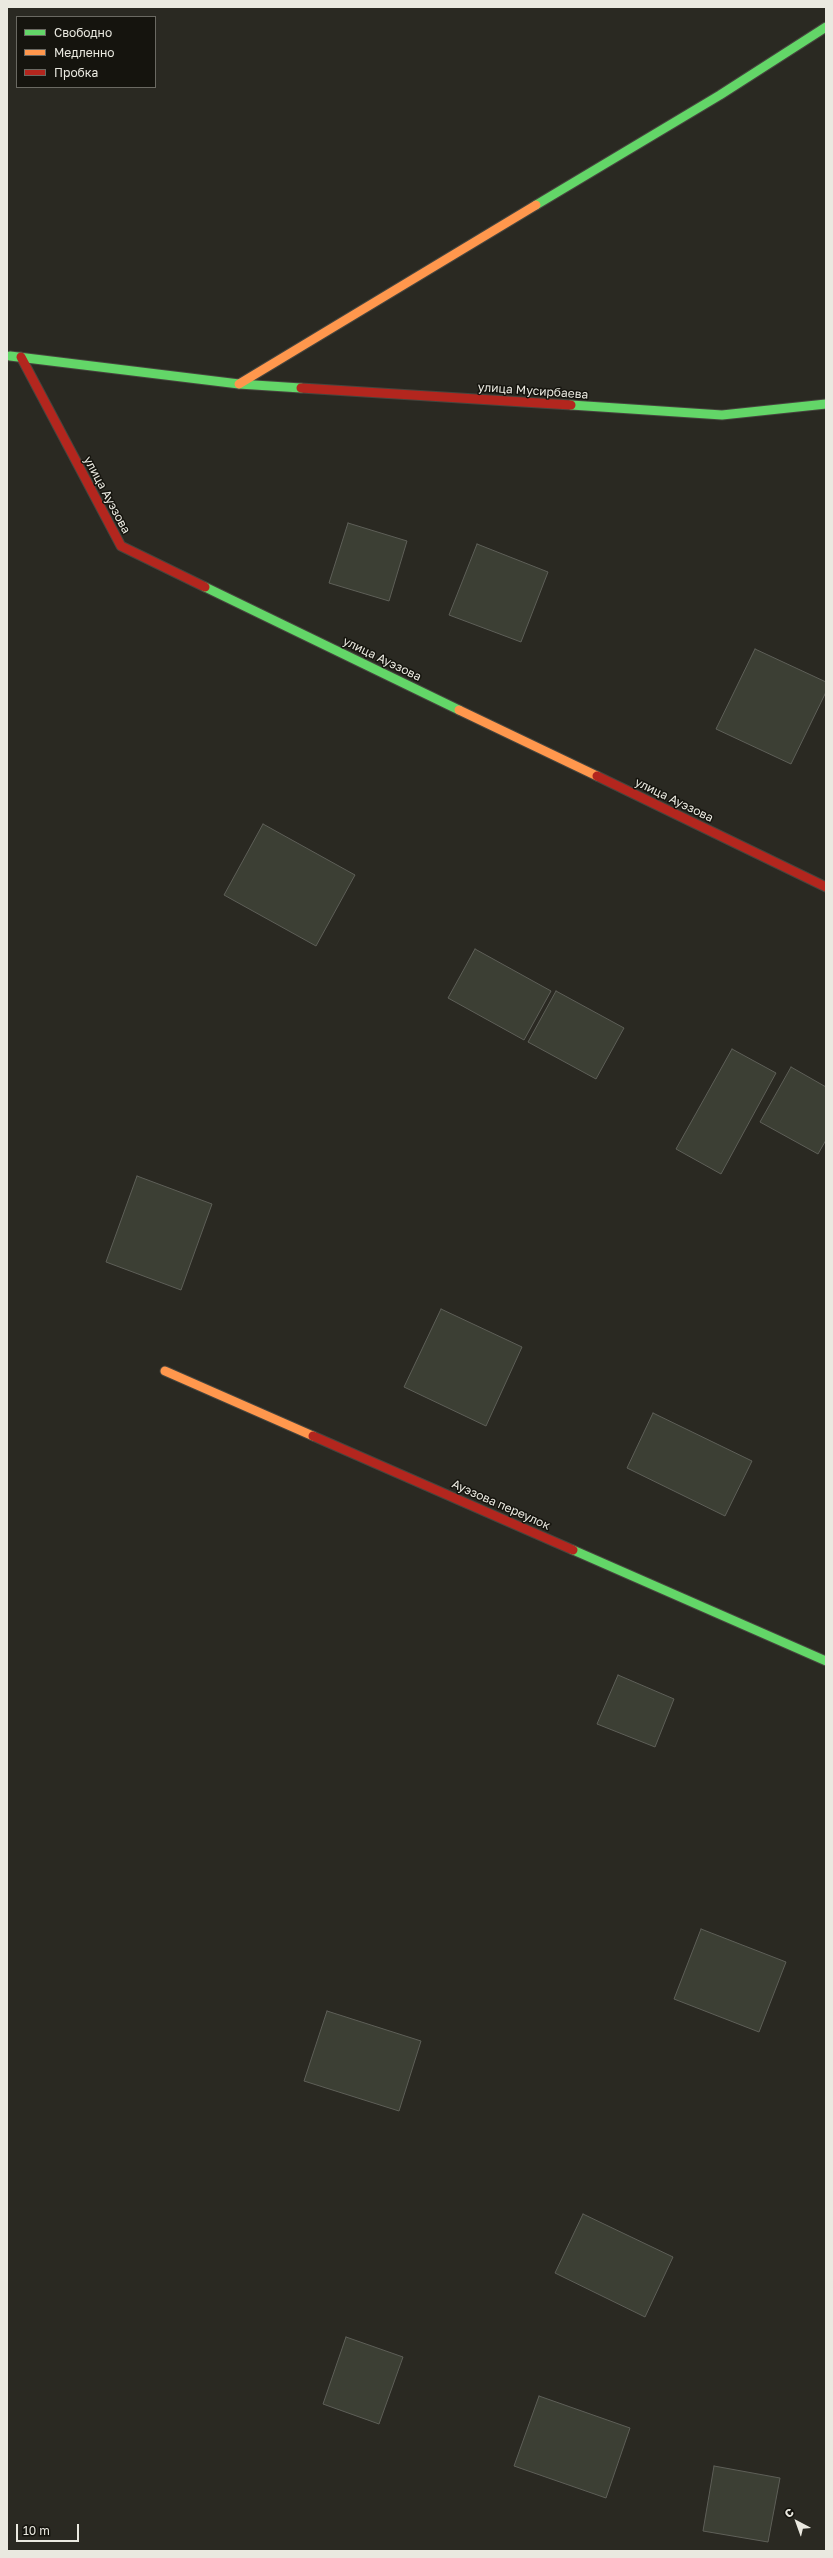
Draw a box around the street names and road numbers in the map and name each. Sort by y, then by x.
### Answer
street label: улица Мусирбаева [477,380,589,402]
street label: улица Ауэзова [81,454,133,536]
street label: улица Ауэзова [340,634,424,684]
street label: улица Ауэзова [632,775,716,825]
street label: Ауэзова переулок [450,1477,552,1533]

